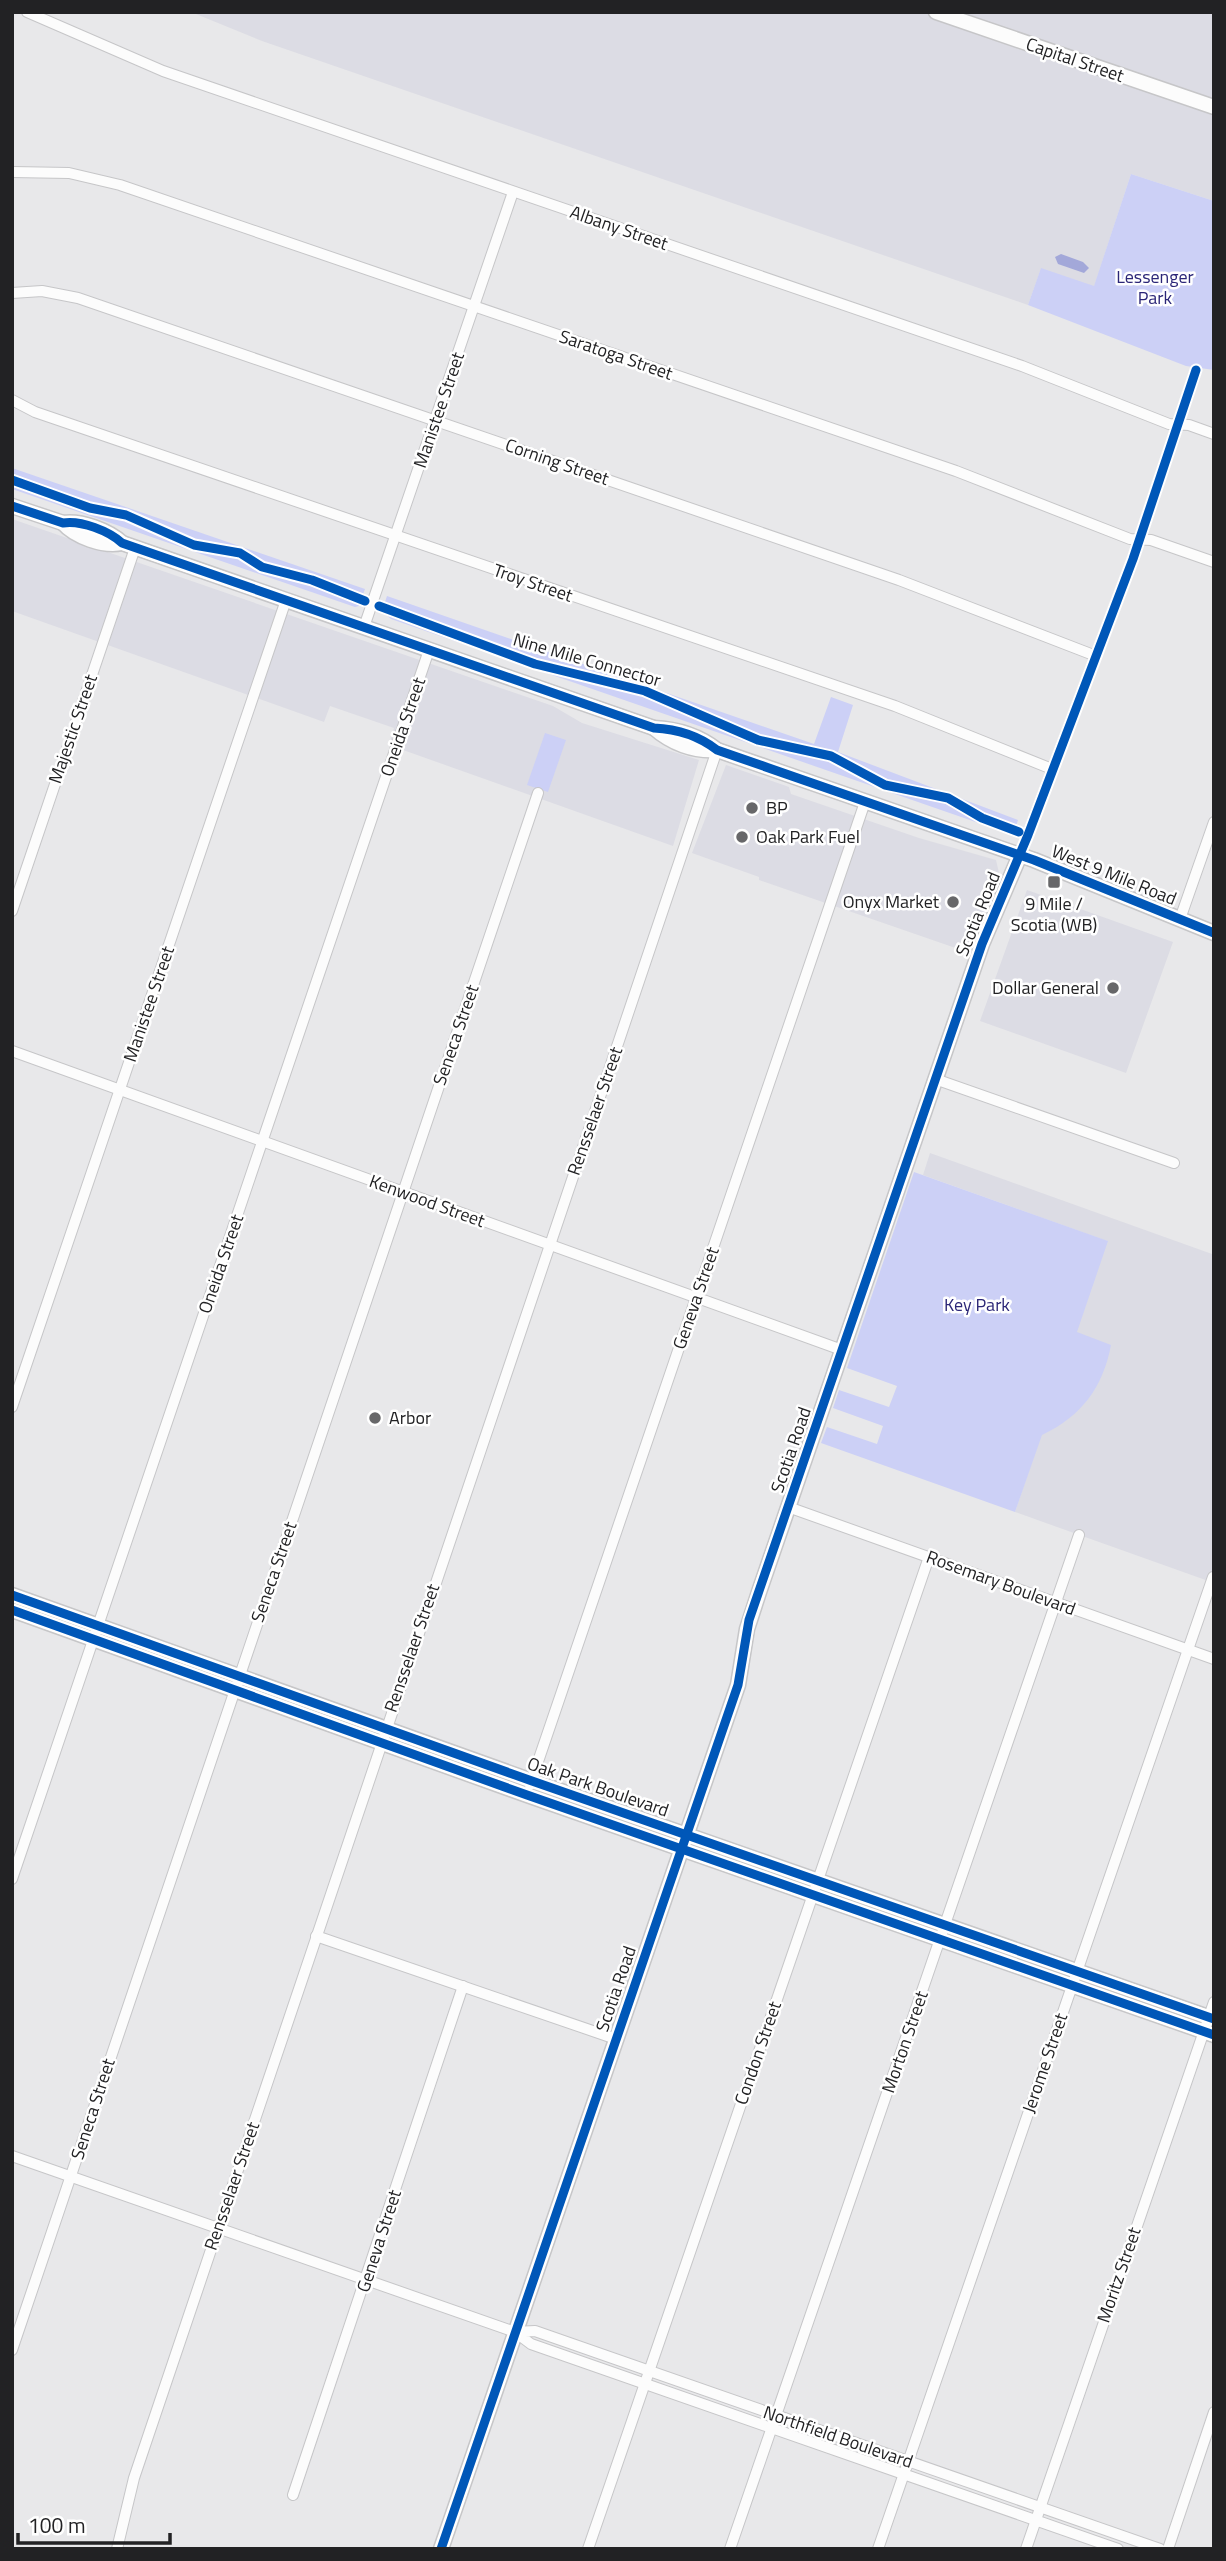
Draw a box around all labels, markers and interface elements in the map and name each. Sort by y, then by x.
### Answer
street label: Capital Street [1022,30,1128,89]
street label: Albany Street [567,198,672,257]
park label: Lessenger Park [1116,263,1194,311]
street label: Saratoga Street [556,322,677,387]
street label: Manistee Street [406,348,471,471]
street label: Corning Street [502,431,613,492]
street label: Troy Street [490,556,577,609]
street label: Nine Mile Connector [510,626,664,694]
street label: Majestic Street [41,670,104,787]
street label: Oneida Street [373,673,432,780]
place label: BP [766,794,788,821]
marker: BP [744,800,760,816]
place label: Oak Park Fuel [756,823,860,850]
marker: Oak Park Fuel [734,829,750,845]
street label: West 9 Mile Road [1048,837,1181,912]
street label: Scotia Road [948,867,1007,960]
marker: 9 Mile / Scotia (WB) [1046,874,1062,890]
place label: Onyx Market [843,888,940,915]
place label: 9 Mile / Scotia (WB) [1011,890,1097,938]
marker: Onyx Market [945,894,961,910]
street label: Manistee Street [116,942,181,1065]
place label: Dollar General [992,974,1099,1001]
street label: Seneca Street [426,980,486,1089]
marker: Dollar General [1105,980,1121,996]
street label: Rensselaer Street [560,1042,629,1179]
street label: Kenwood Street [366,1167,489,1234]
street label: Oneida Street [191,1210,250,1317]
street label: Geneva Street [665,1242,726,1353]
park label: Key Park [944,1291,1010,1318]
street label: Scotia Road [763,1403,818,1496]
place label: Arbor [389,1404,431,1431]
marker: Arbor [367,1410,383,1426]
street label: Seneca Street [244,1517,304,1626]
street label: Rosemary Boulevard [923,1543,1080,1622]
street label: Rensselaer Street [377,1579,446,1716]
street label: Oak Park Boulevard [524,1750,673,1823]
street label: Scotia Road [588,1942,643,2035]
street label: Morton Street [874,1986,935,2097]
street label: Condon Street [727,1997,788,2108]
street label: Jerome Street [1015,2009,1074,2117]
street label: Seneca Street [63,2054,122,2163]
street label: Rensselaer Street [197,2117,266,2254]
street label: Geneva Street [349,2185,408,2296]
street label: Moritz Street [1090,2223,1148,2326]
street label: Northfield Boulevard [760,2398,917,2475]
scale bar [18,2502,170,2546]
text: 100 m [28,2509,85,2541]

